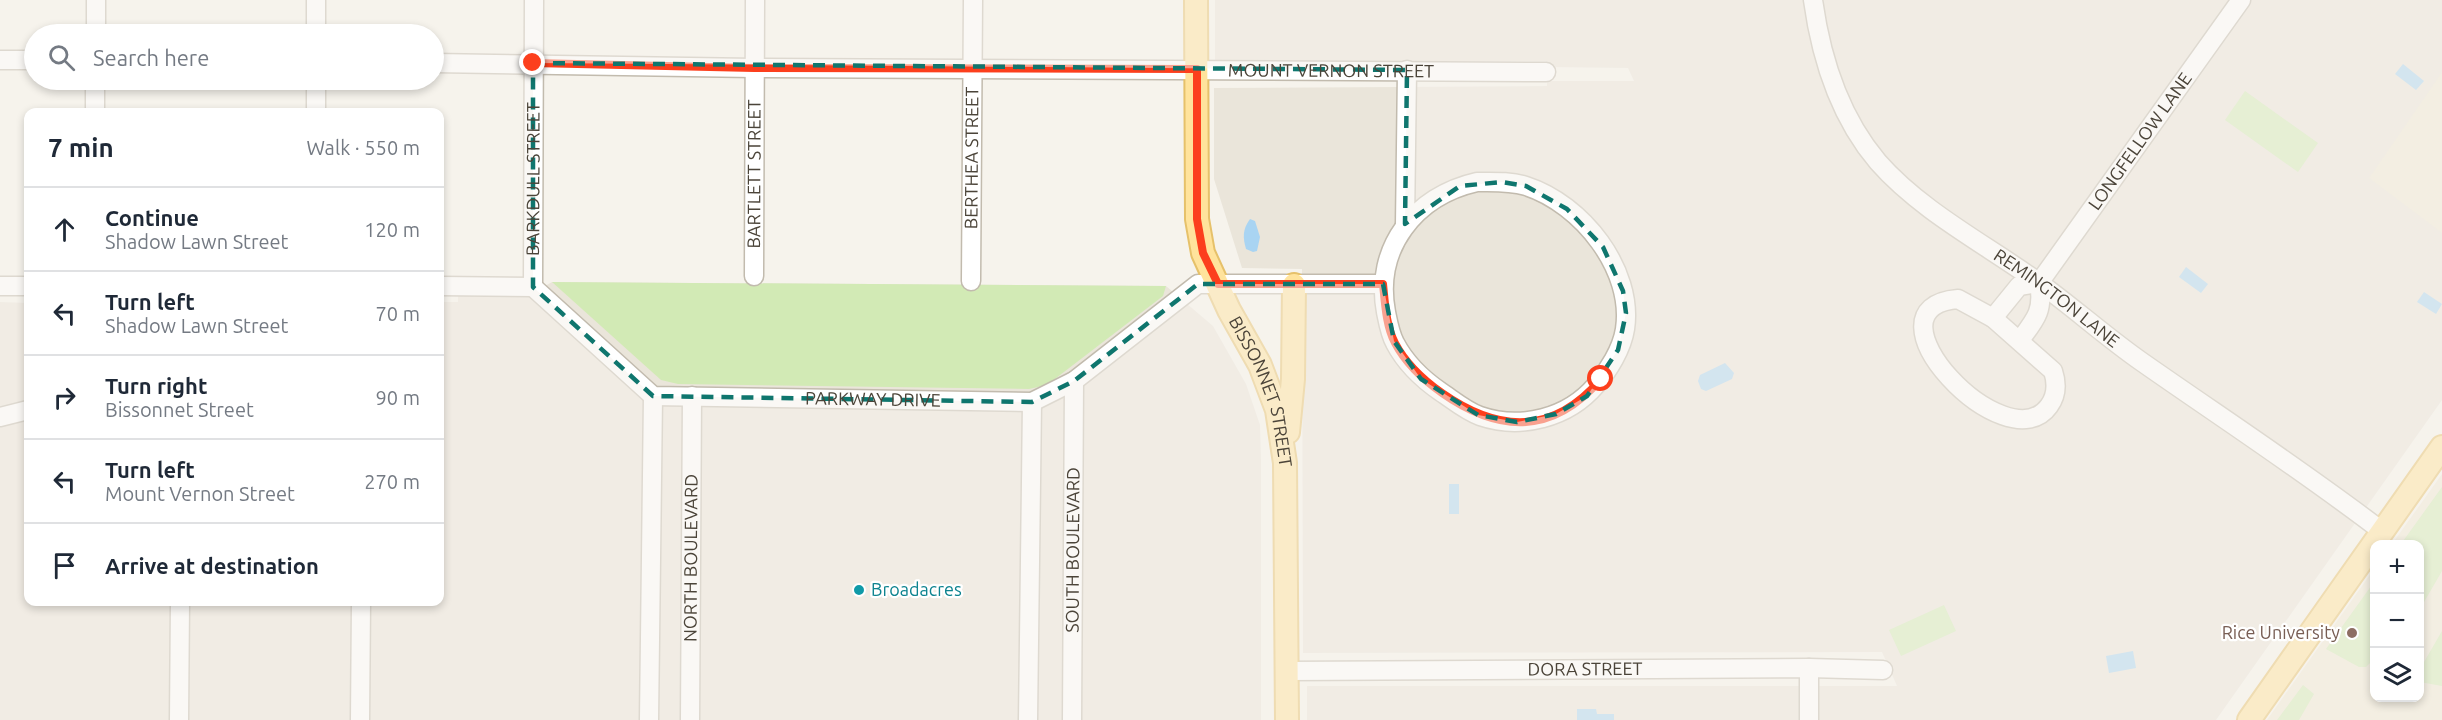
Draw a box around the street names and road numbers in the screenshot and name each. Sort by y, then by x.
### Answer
street label: MOUNT VERNON STREET [1228,59,1434,80]
street label: LONGFELLOW LANE [2084,68,2195,213]
street label: BERTHEA STREET [960,87,981,229]
street label: BARTLETT STREET [743,99,764,249]
street label: BARKDULL STREET [522,102,543,256]
street label: REMINGTON LANE [1991,244,2124,351]
street label: BISSONNET STREET [1226,312,1296,468]
street label: PARKWAY DRIVE [805,387,941,410]
street label: SOUTH BOULEVARD [1062,467,1082,633]
street label: NORTH BOULEVARD [679,474,701,642]
street label: DORA STREET [1527,658,1643,679]

